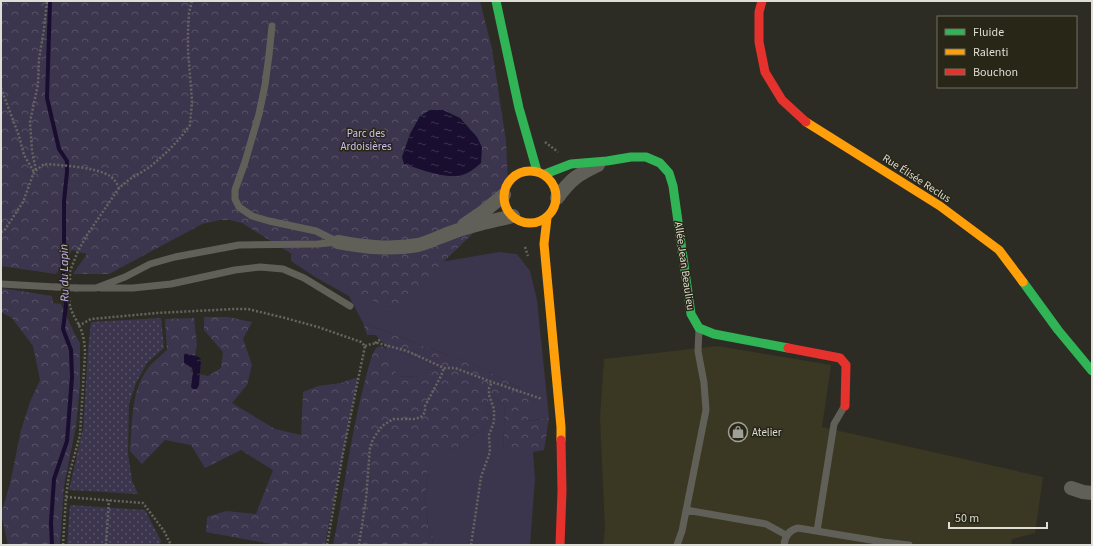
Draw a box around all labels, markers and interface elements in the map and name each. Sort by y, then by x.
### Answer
legend [937,16,1077,88]
text: Fluide [973,24,1004,41]
text: Ralenti [973,44,1008,61]
text: Bouchon [973,64,1018,81]
park label: Parc des Ardoisières [341,126,392,154]
street label: Rue Élisée Reclus [880,151,954,206]
street label: Allée Jean Beaulieu [671,221,698,311]
water label: Ru du Lapin [55,244,74,302]
shop icon: Atelier [727,421,749,443]
place label: Atelier [752,425,782,440]
scale bar [949,504,1047,530]
text: 50 m [955,510,979,527]

